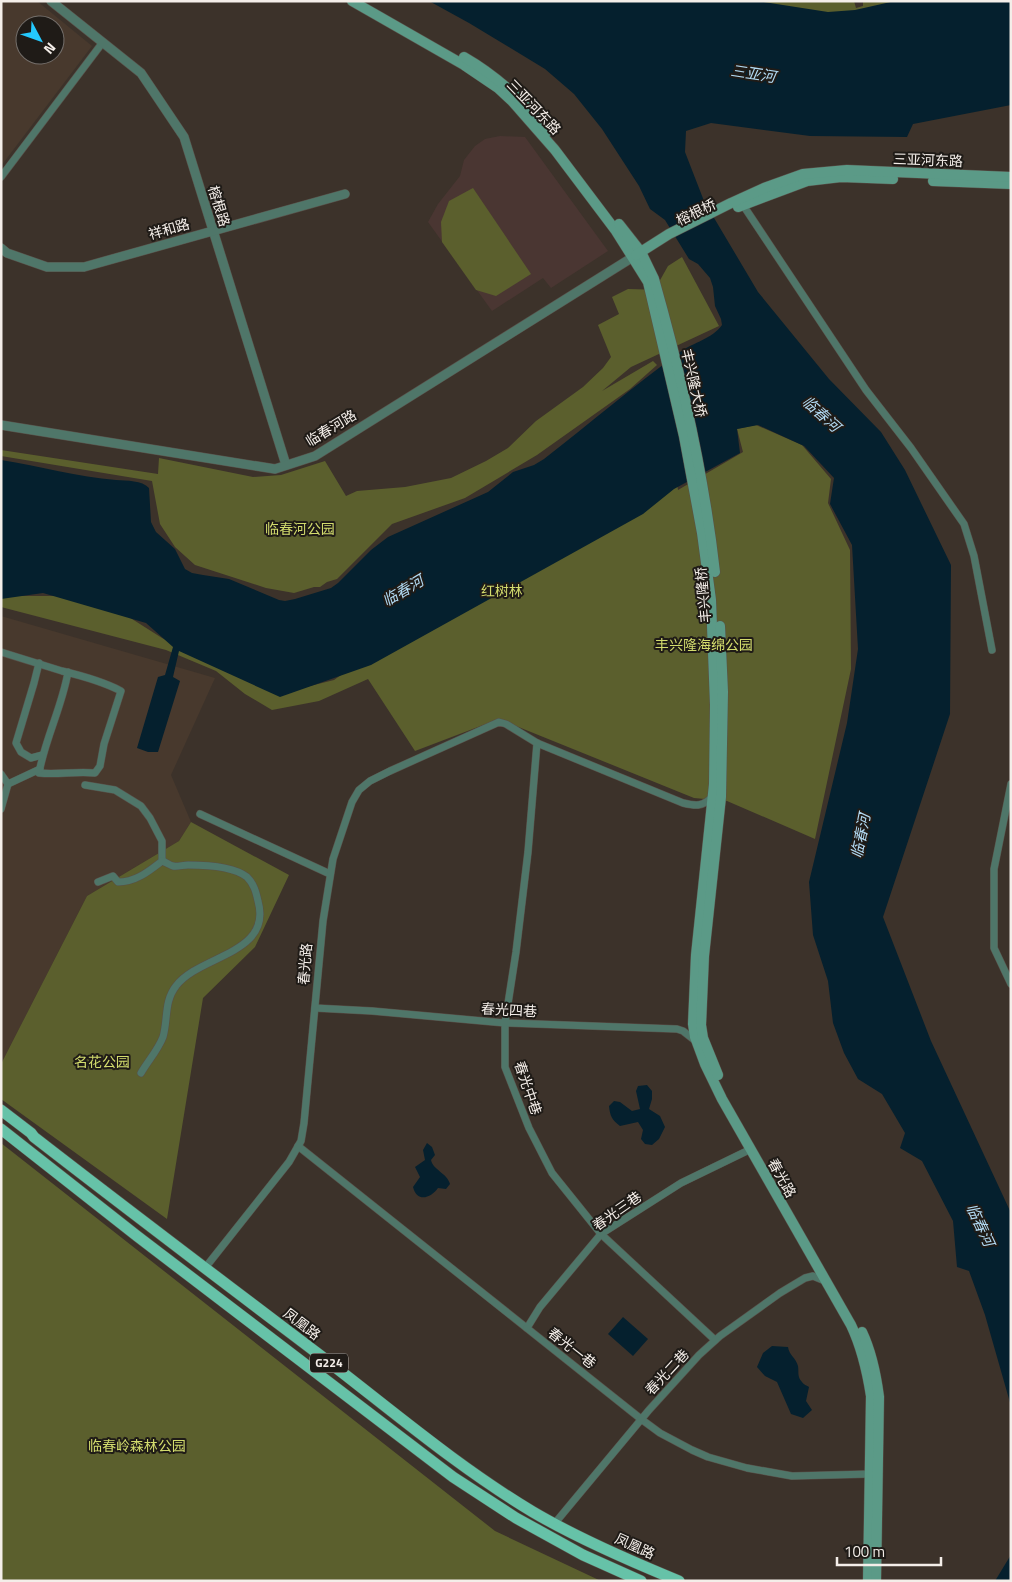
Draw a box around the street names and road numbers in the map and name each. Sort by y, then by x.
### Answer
street label: 三亚河东路 [502,74,566,139]
street label: 三亚河东路 [893,148,963,171]
street label: 榕根路 [203,183,236,229]
street label: 榕根桥 [672,193,719,230]
street label: 祥和路 [146,213,192,244]
street label: 丰兴隆大桥 [676,346,713,419]
street label: 临春河路 [301,404,360,451]
street label: 丰兴隆桥 [690,566,715,624]
street label: 春光路 [292,942,317,986]
street label: 春光四巷 [481,998,538,1021]
street label: 春光中巷 [509,1058,548,1118]
street label: 春光路 [763,1154,802,1201]
street label: 春光三巷 [588,1186,646,1235]
street label: 凤凰路 [279,1303,325,1345]
street label: 春光一巷 [544,1322,601,1373]
street label: 春光二巷 [640,1344,693,1399]
road number: G224 [310,1354,348,1372]
street label: 凤凰路 [612,1527,659,1564]

